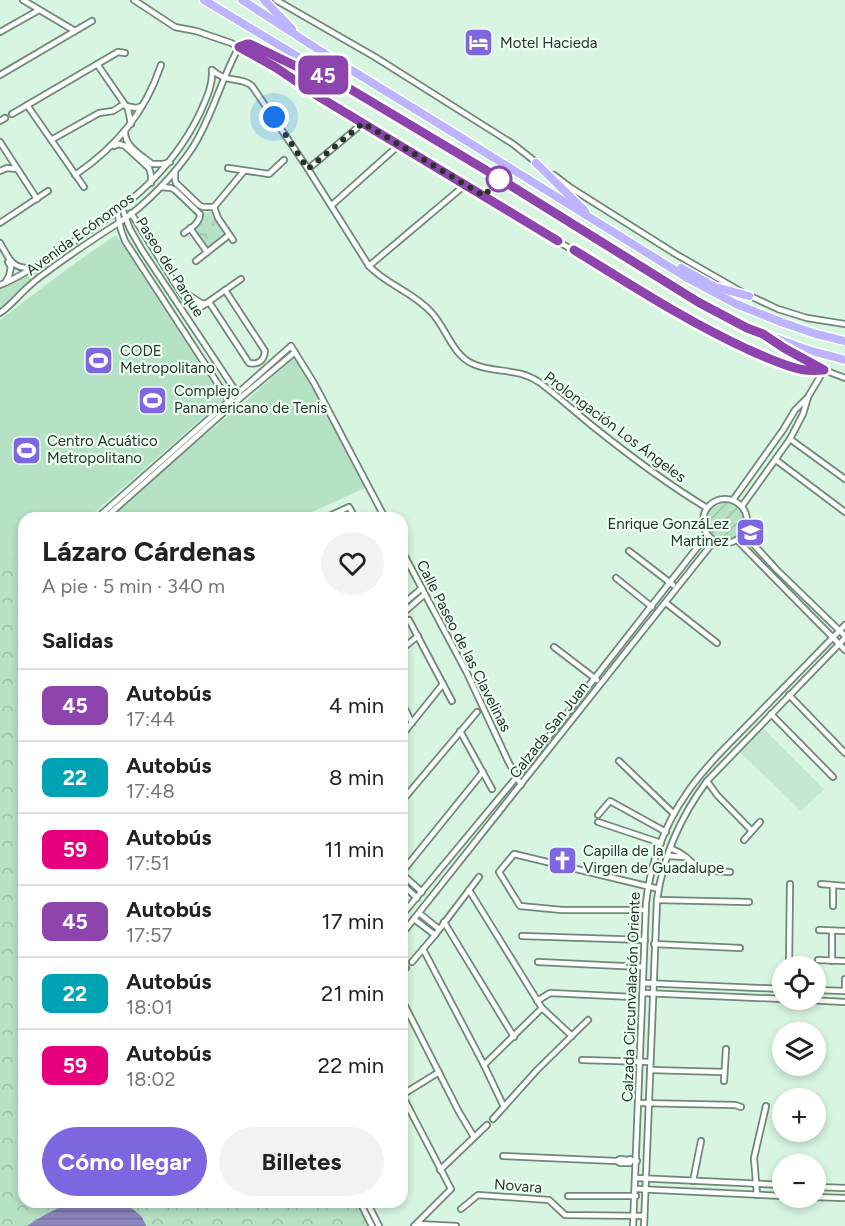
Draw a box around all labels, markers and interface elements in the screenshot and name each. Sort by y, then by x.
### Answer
hotel icon: Motel Hacieda [463,27,495,59]
place label: Motel Hacieda [500,34,597,52]
line badge: 45 [296,56,350,94]
text: 45 [310,63,336,88]
your location [259,102,289,132]
unlabelled marker [486,166,512,192]
street label: Avenida Ecónomos [23,189,137,279]
street label: Paseo del Parque [132,214,208,320]
place label: CODE Metropolitano [120,342,215,377]
sports icon: CODE Metropolitano [83,344,115,376]
street label: Prolongación Los Ángeles [541,368,689,486]
place label: Complejo Panamericano de Tenis [174,382,327,417]
sports icon: Complejo Panamericano de Tenis [137,384,169,416]
place label: Centro Acuático Metropolitano [47,432,158,467]
sports icon: Centro Acuático Metropolitano [10,434,42,466]
place label: Enrique GonzáLez Martinez [607,515,729,550]
school or university icon: Enrique GonzáLez Martinez [734,517,766,549]
button: heart [321,532,384,595]
text: Lázaro Cárdenas [42,534,255,568]
street label: Calle Paseo de las Clavelinas [413,557,515,735]
text: A pie · 5 min · 340 m [42,574,225,598]
text: Salidas [42,627,113,654]
street label: Calzada San Juan [506,678,592,782]
text: Autobús [126,680,212,707]
text: 4 min [329,692,384,719]
text: 45 [62,693,88,718]
text: 17:44 [126,707,175,731]
text: Autobús [126,752,212,779]
text: 8 min [329,764,384,791]
text: 22 [63,765,87,790]
text: 17:48 [126,779,175,803]
text: Autobús [126,824,212,851]
text: 11 min [324,836,384,863]
text: 59 [63,837,87,862]
place label: Capilla de la Virgen de Guadalupe [583,842,724,877]
church icon: Capilla de la Virgen de Guadalupe [546,844,578,876]
text: 17:51 [126,851,170,875]
street label: Calzada Circunvalación Oriente [618,892,644,1102]
text: Autobús [126,896,212,923]
text: 17 min [322,908,384,935]
text: 45 [62,909,88,934]
text: 17:57 [126,923,172,947]
map controls [772,956,826,1208]
button: locate [772,956,826,1010]
text: Autobús [126,968,212,995]
text: 21 min [321,980,384,1007]
text: 22 [63,981,87,1006]
text: 18:01 [126,995,173,1019]
button: layers [772,1022,826,1076]
text: Autobús [126,1040,212,1067]
text: 22 min [318,1052,384,1079]
text: 59 [63,1053,87,1078]
text: 18:02 [126,1067,176,1091]
button: + [772,1088,826,1142]
button: Cómo llegar [42,1127,207,1196]
button: Billetes [219,1127,384,1196]
button: − [772,1154,826,1208]
street label: Novara [493,1175,543,1197]

